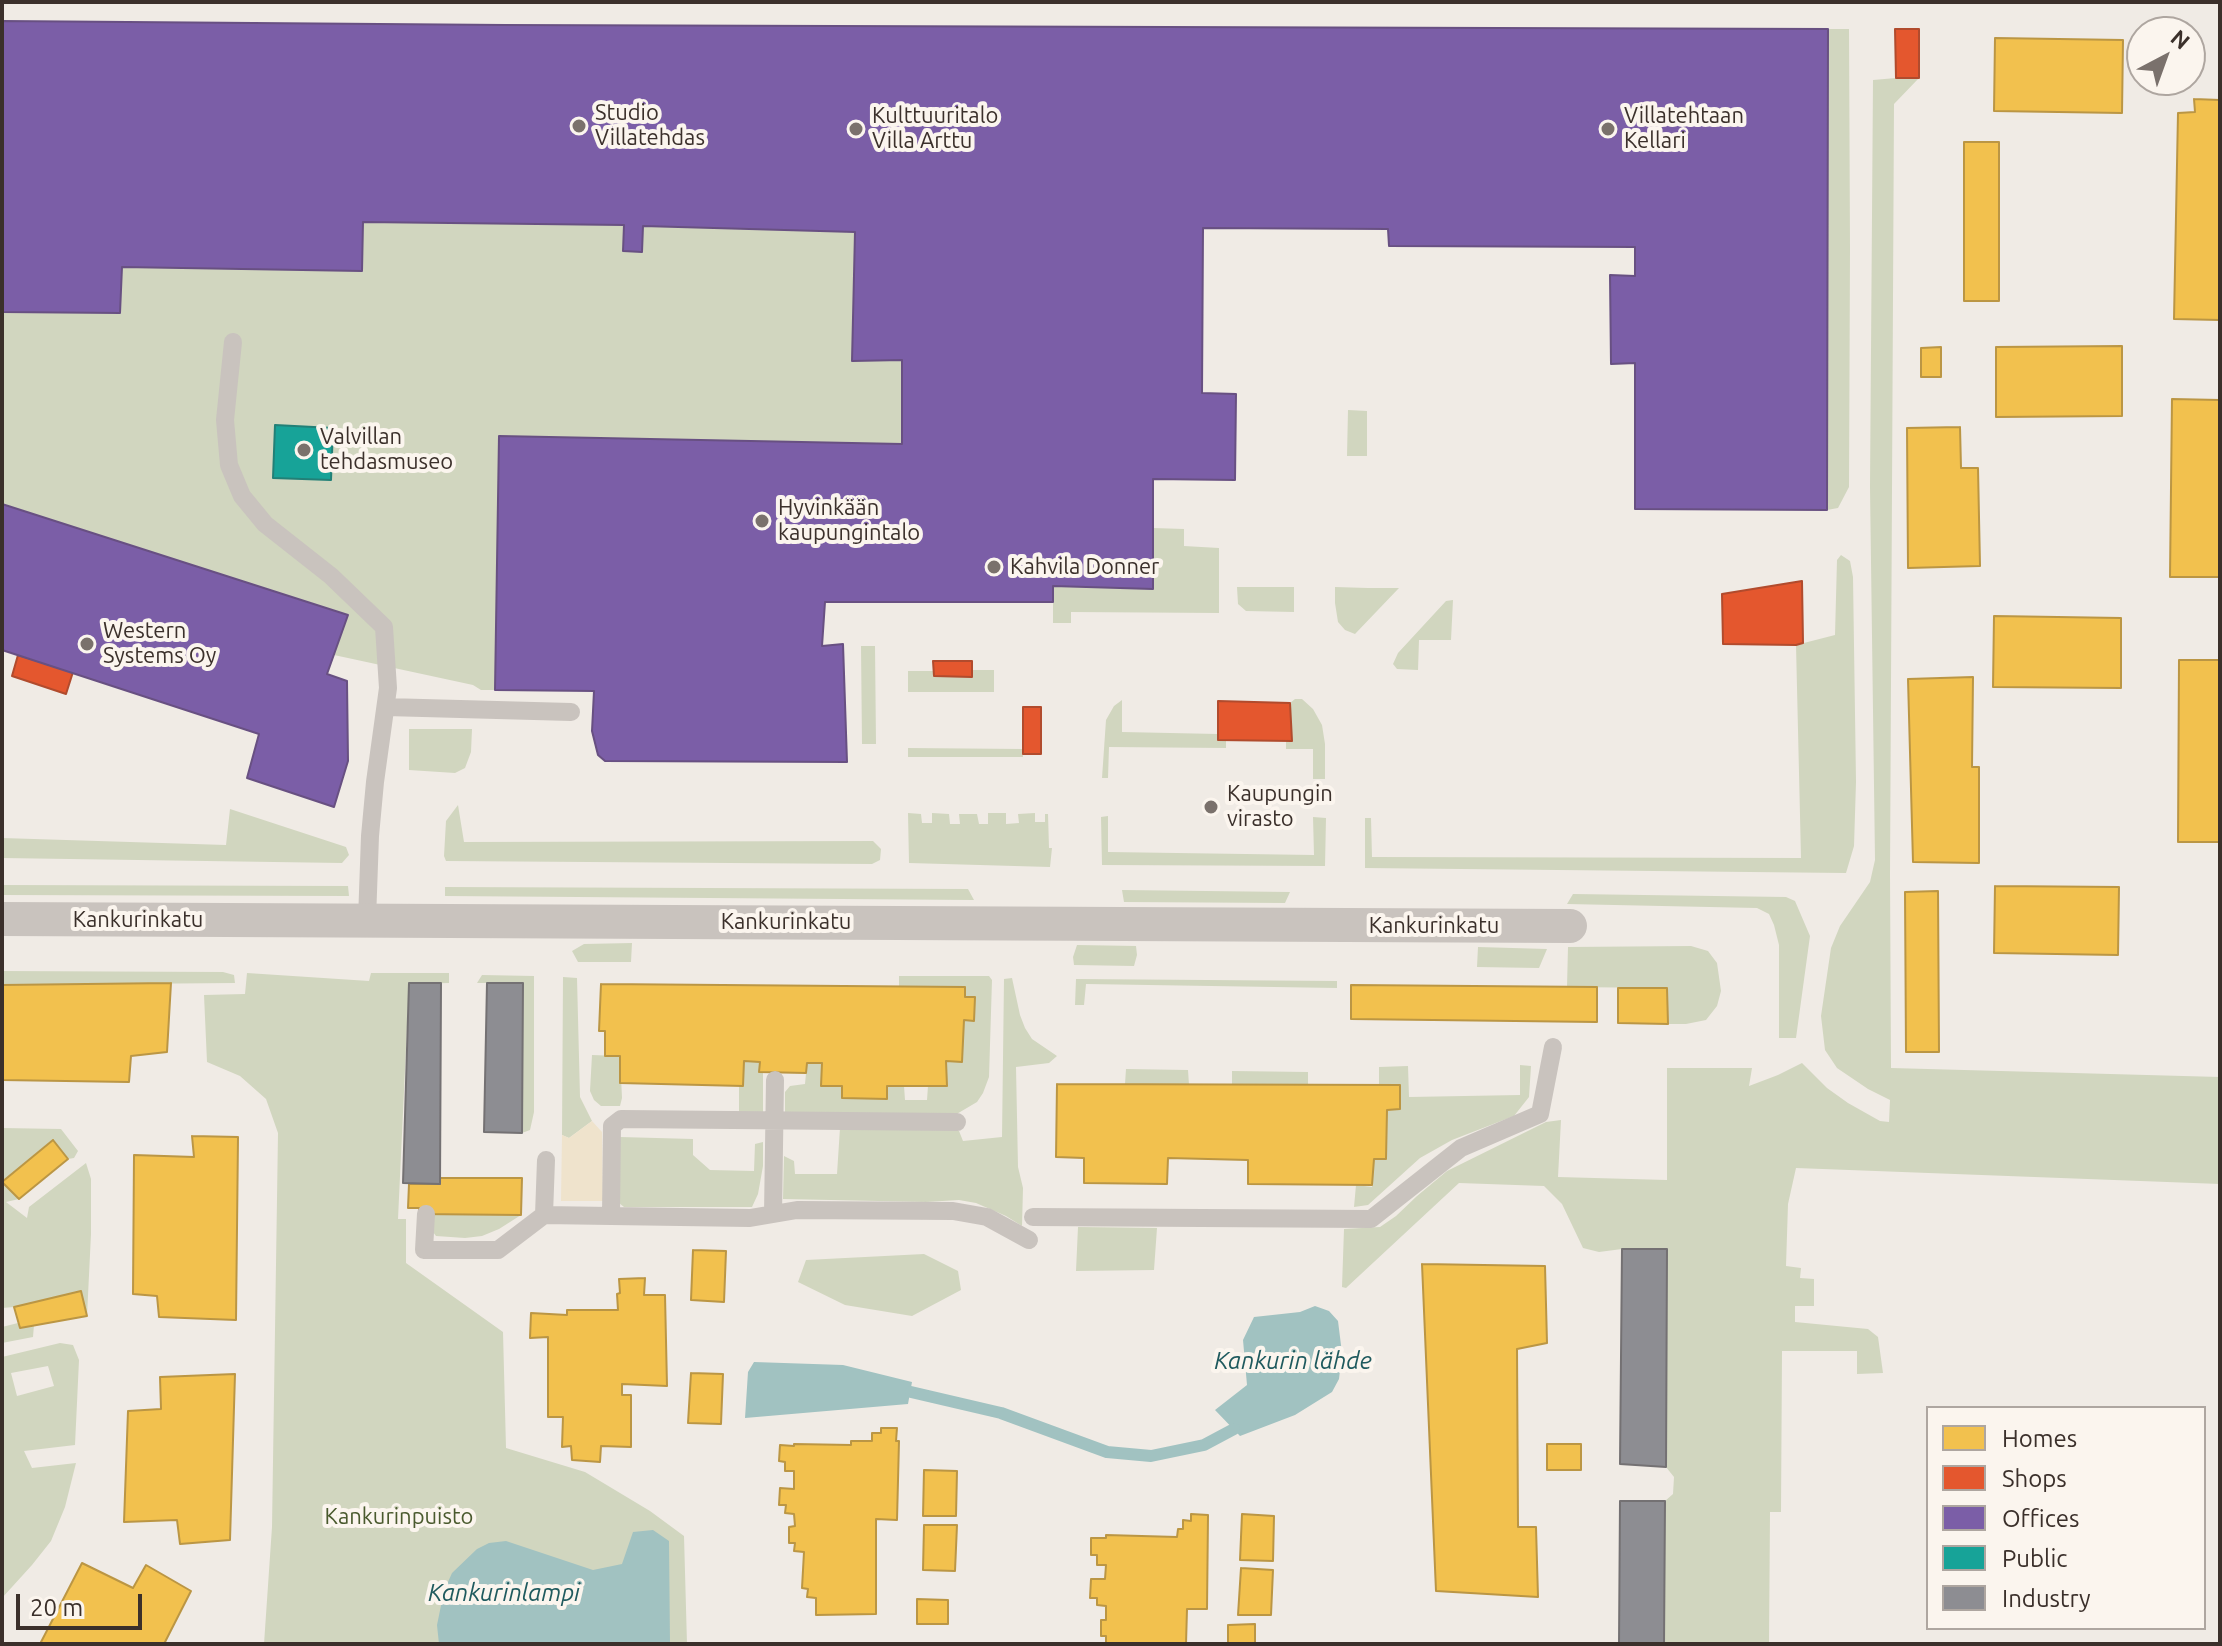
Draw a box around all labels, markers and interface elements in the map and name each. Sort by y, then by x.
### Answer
north arrow [2126,16,2206,96]
text: N [2166,24,2195,54]
place label: Studio Villatehdas [595,100,705,152]
place label: Kulttuuritalo Villa Arttu [872,103,998,154]
place label: Villatehtaan Kellari [1624,103,1744,154]
marker: Studio Villatehdas [570,117,588,135]
marker: Kulttuuritalo Villa Arttu [847,120,865,138]
marker: Villatehtaan Kellari [1599,120,1617,138]
place label: Valvillan tehdasmuseo [320,424,453,476]
marker: Valvillan tehdasmuseo [295,441,313,459]
place label: Hyvinkään kaupungintalo [778,495,920,546]
marker: Hyvinkään kaupungintalo [753,512,771,530]
place label: Kahvila Donner [1010,554,1159,580]
marker: Kahvila Donner [985,558,1003,576]
place label: Western Systems Oy [103,618,216,670]
marker: Western Systems Oy [78,635,96,653]
place label: Kaupungin virasto [1227,781,1333,832]
marker: Kaupungin virasto [1202,798,1220,816]
street label: Kankurinkatu [73,907,203,933]
street label: Kankurinkatu [721,909,851,935]
street label: Kankurinkatu [1369,913,1499,939]
water label: Kankurin lähde [1214,1347,1372,1375]
legend [1926,1406,2206,1630]
text: Homes [2002,1425,2077,1452]
text: Shops [2002,1465,2067,1492]
park label: Kankurinpuisto [325,1504,473,1530]
text: Offices [2002,1505,2080,1532]
text: Public [2002,1545,2067,1572]
scale bar [20,1578,146,1628]
water label: Kankurinlampi [428,1579,580,1607]
text: Industry [2002,1585,2091,1612]
text: 20 m [30,1594,83,1621]

